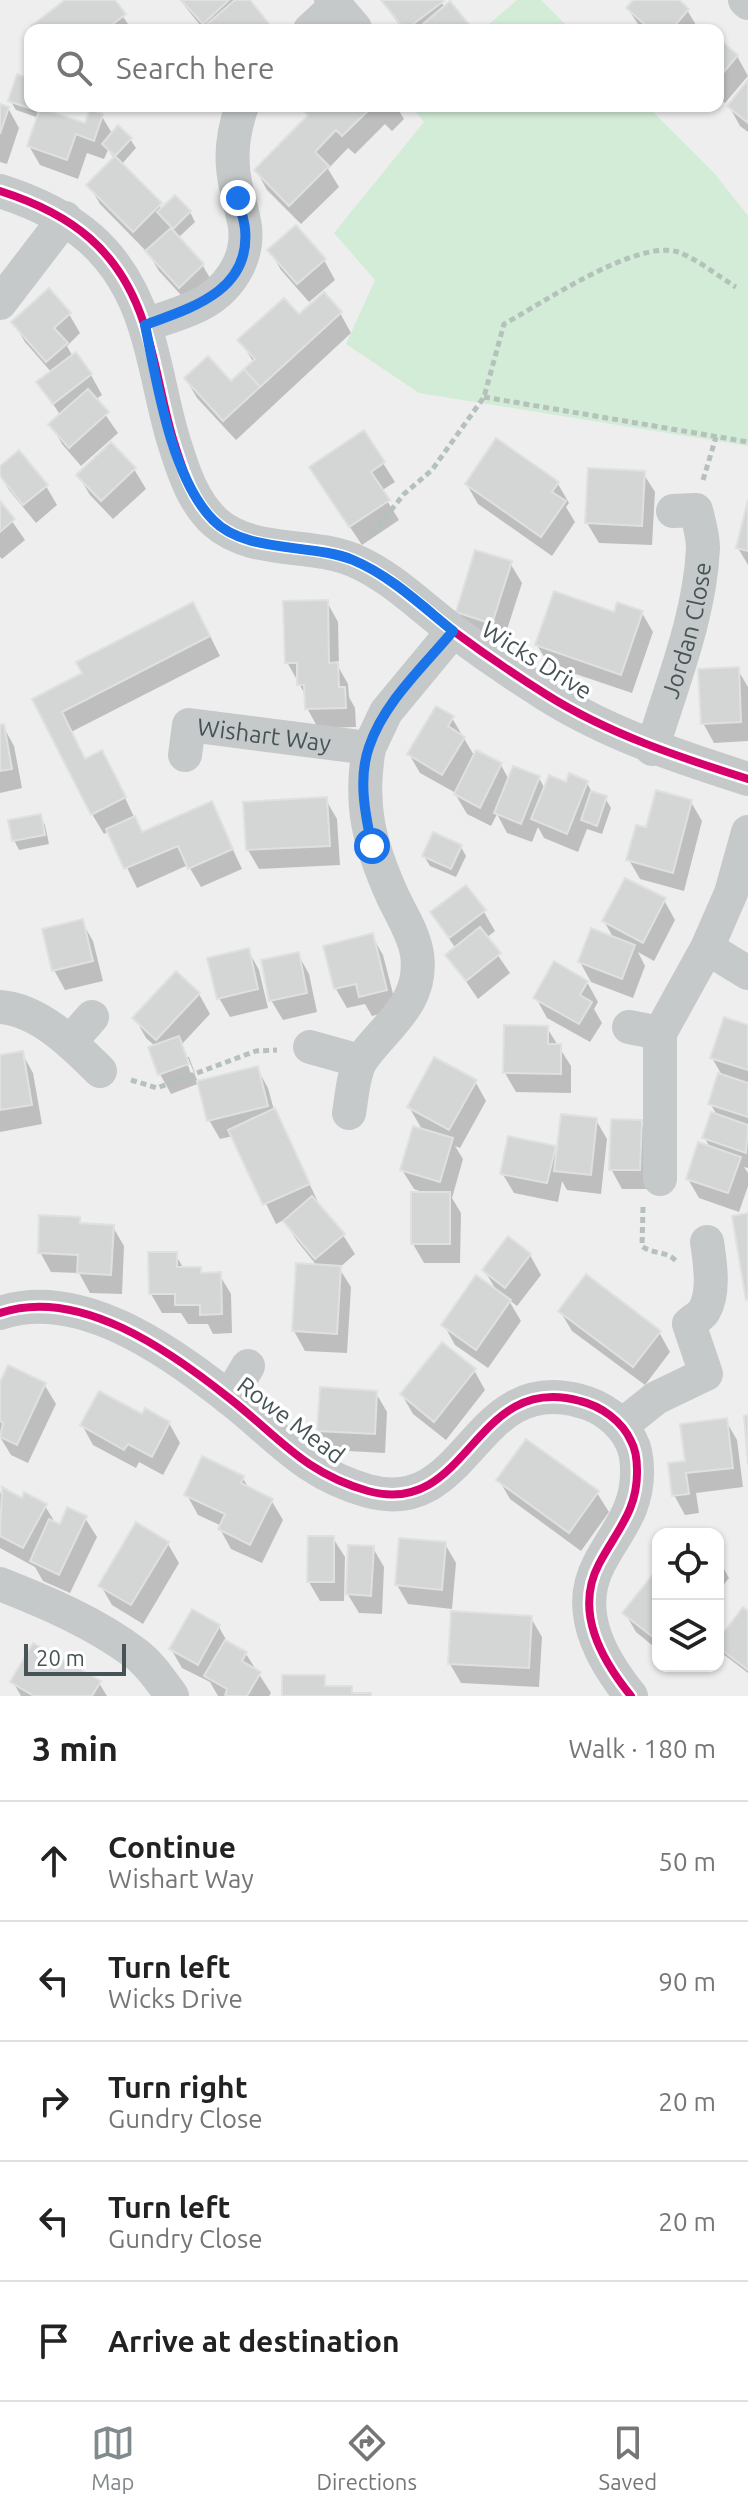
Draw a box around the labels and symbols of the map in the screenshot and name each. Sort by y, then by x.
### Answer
route end [220,180,256,216]
street label: Jordan Close [656,561,715,702]
street label: Wicks Drive [477,616,597,704]
street label: Wishart Way [196,713,333,757]
route start [354,828,390,864]
street label: Rowe Mead [232,1371,350,1469]
scale bar [24,1640,126,1676]

